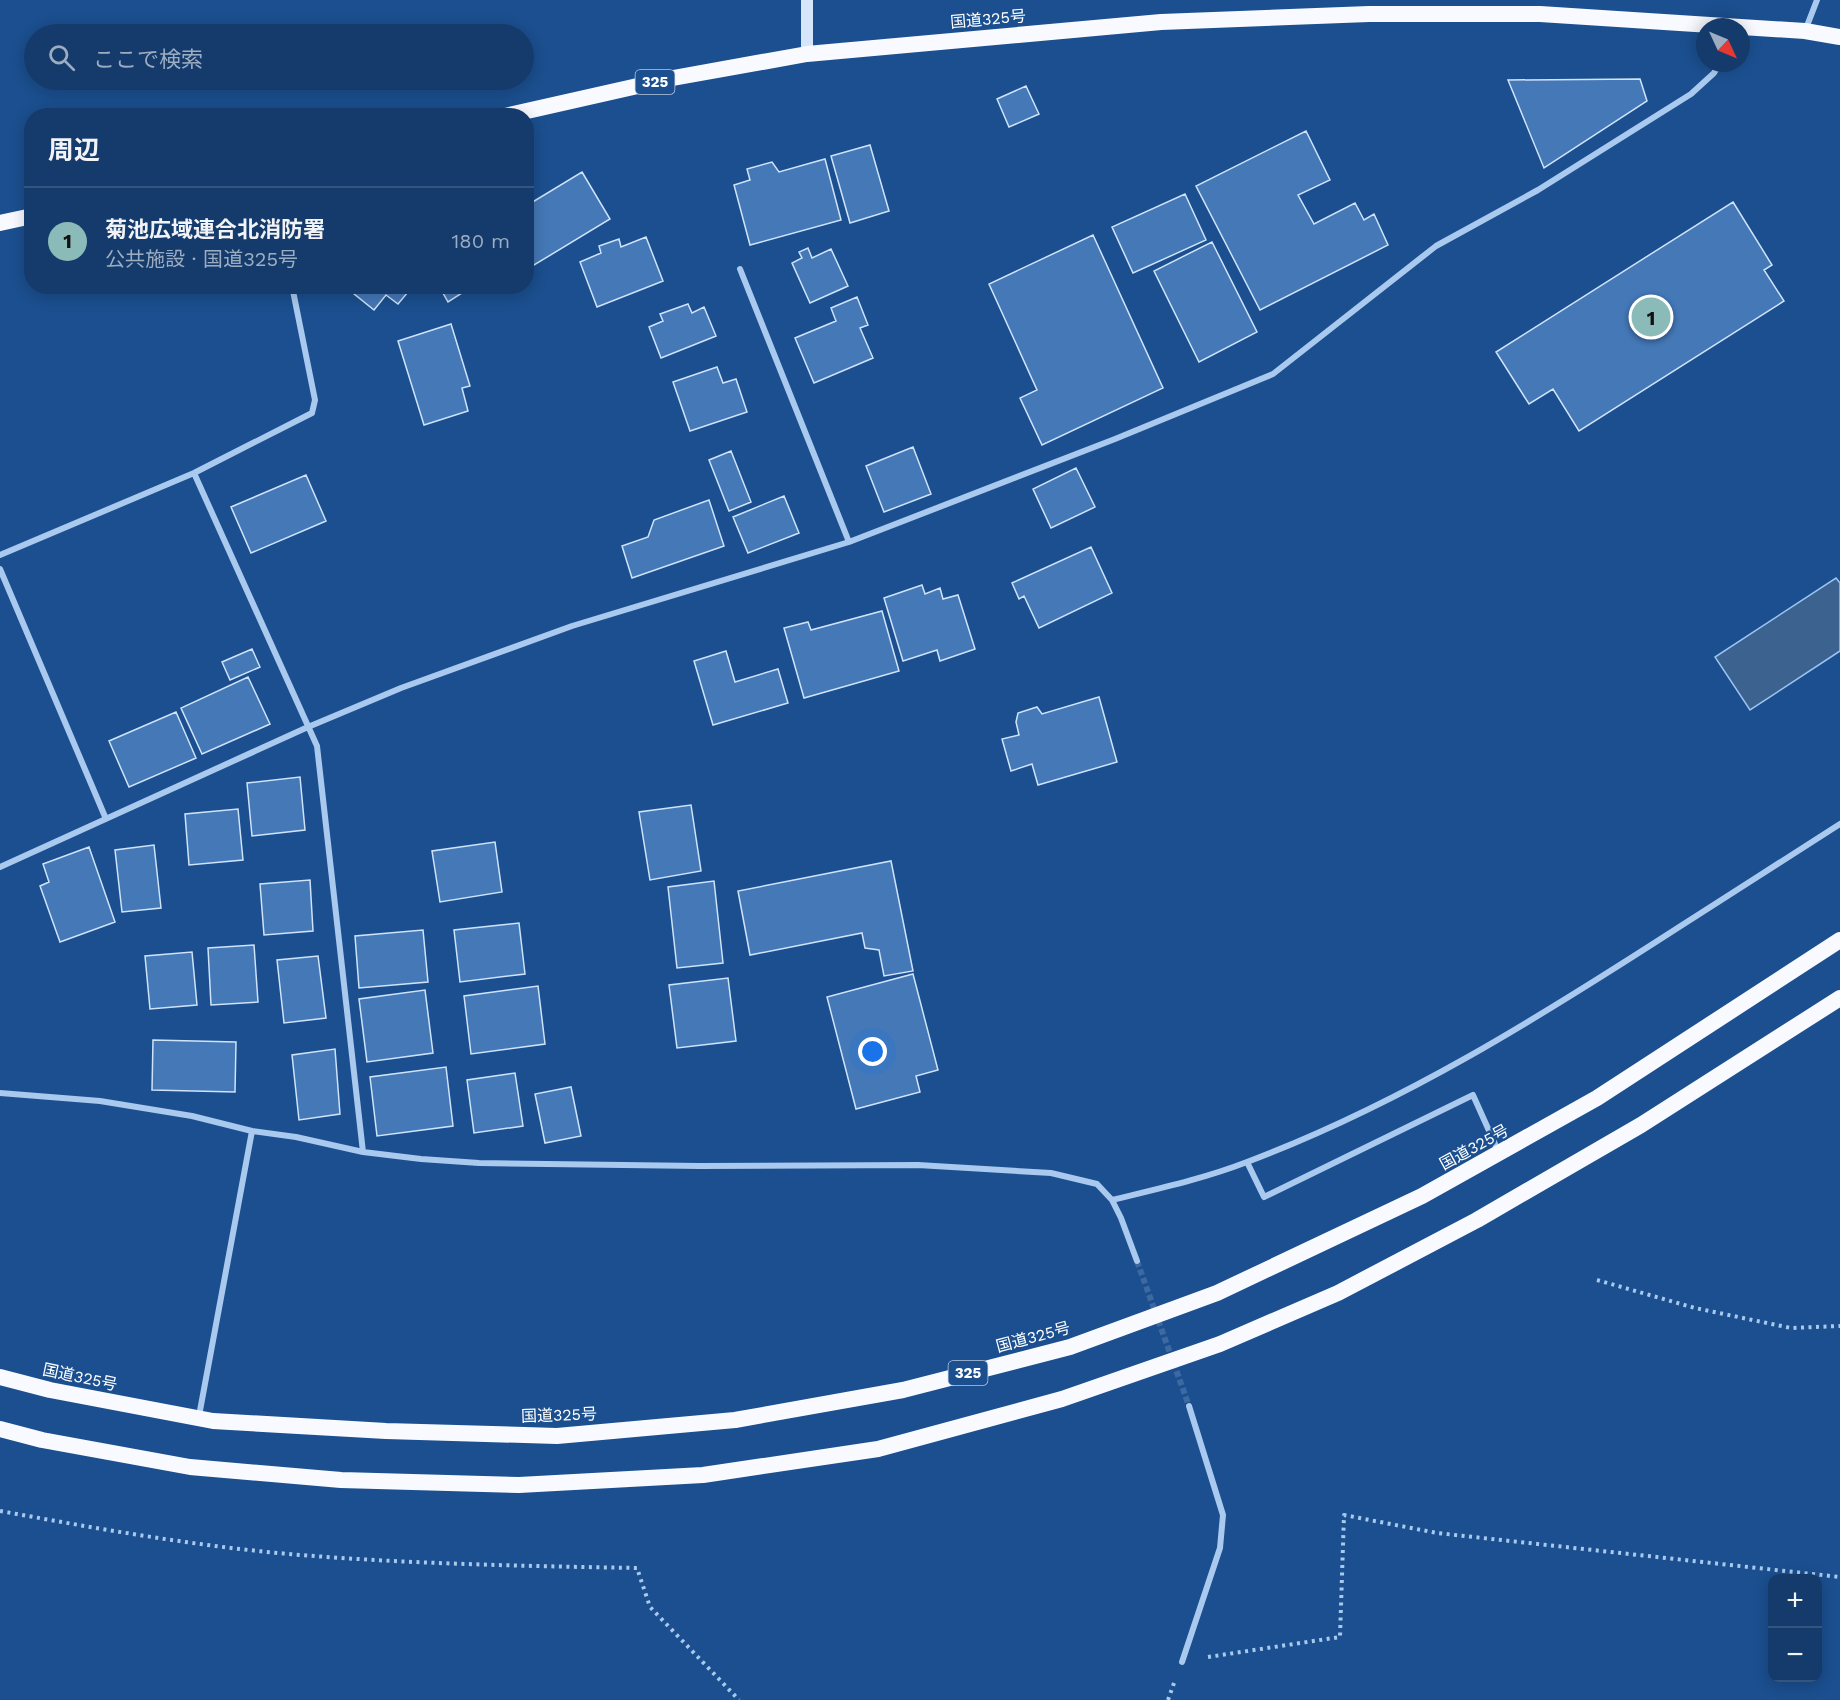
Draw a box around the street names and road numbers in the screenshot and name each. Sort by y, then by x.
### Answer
street label: 国道325号 [949,6,1027,32]
road number: 325 [636,70,674,94]
street label: 国道325号 [1436,1120,1512,1174]
street label: 国道325号 [994,1318,1072,1356]
street label: 国道325号 [41,1360,119,1394]
road number: 325 [948,1361,988,1385]
street label: 国道325号 [521,1404,597,1426]

